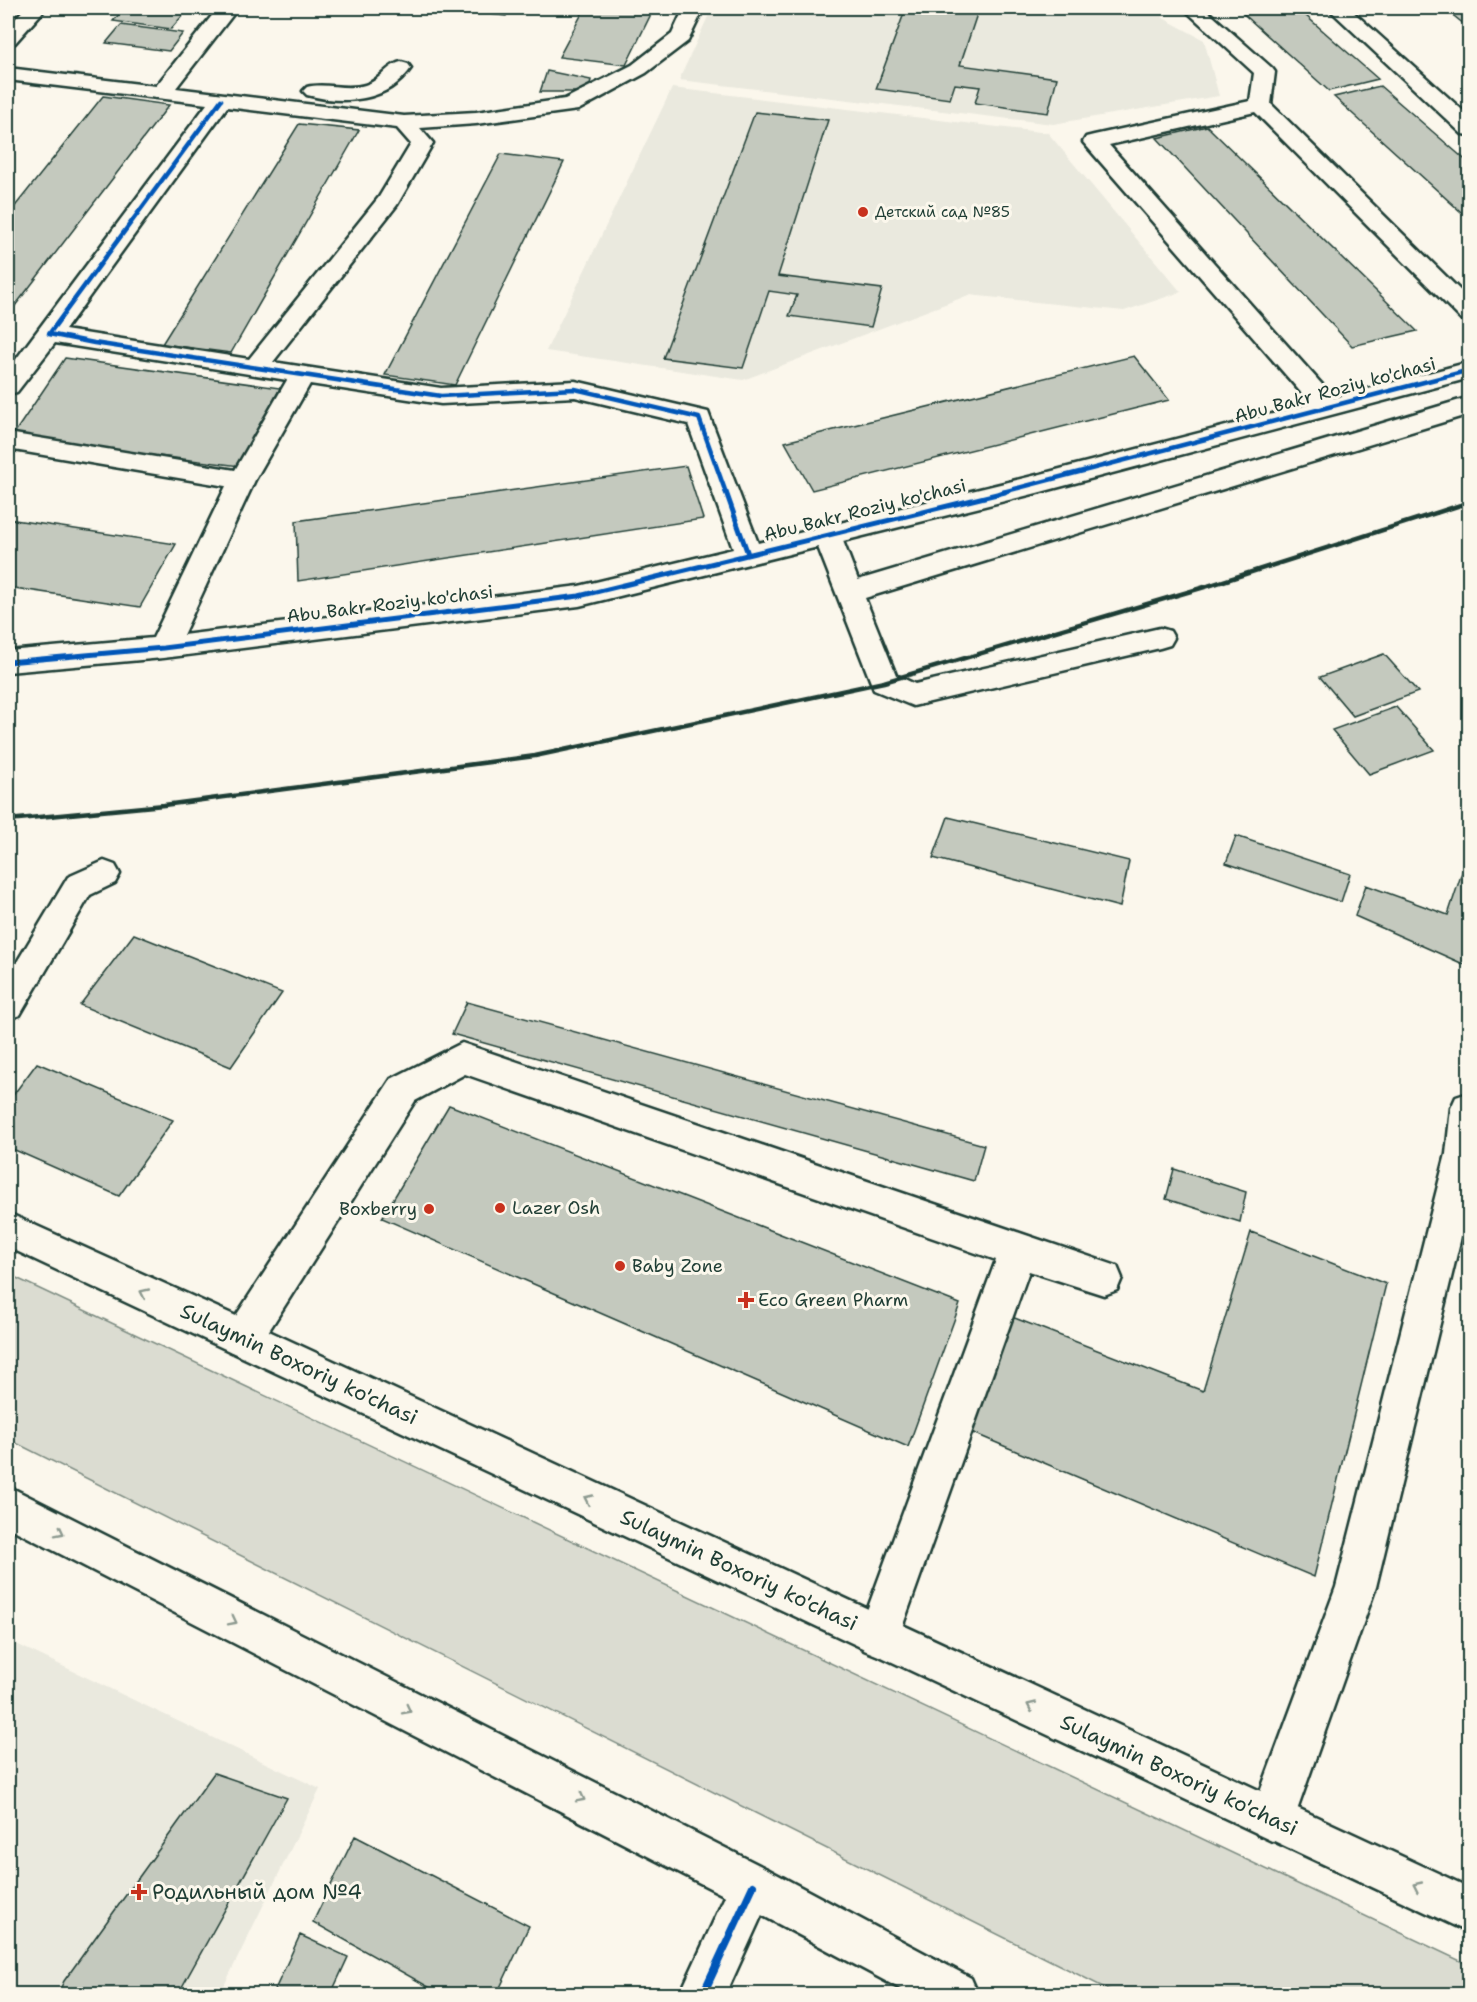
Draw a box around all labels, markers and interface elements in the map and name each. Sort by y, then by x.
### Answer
place label: Детский сад №85 [875,202,1010,222]
marker: Детский сад №85 [856,205,870,219]
street label: Abu Bakr Roziy ko'chasi [1232,352,1438,428]
street label: Abu Bakr Roziy ko'chasi [761,473,969,547]
street label: Abu Bakr Roziy ko'chasi [285,579,495,629]
place label: Lazer Osh [512,1196,600,1220]
place label: Boxberry [339,1197,417,1221]
marker: Lazer Osh [493,1201,507,1215]
marker: Boxberry [422,1202,436,1216]
place label: Baby Zone [632,1254,723,1278]
marker: Baby Zone [613,1259,627,1273]
one-way arrow [140,1288,151,1300]
place label: Eco Green Pharm [758,1288,908,1312]
marker: Eco Green Pharm [739,1293,753,1307]
street label: Sulaymin Boxoriy ko'chasi [176,1297,422,1431]
one-way arrow [583,1494,594,1506]
street label: Sulaymin Boxoriy ko'chasi [616,1503,862,1637]
one-way arrow [53,1525,64,1537]
one-way arrow [227,1614,238,1625]
one-way arrow [1026,1701,1037,1713]
one-way arrow [401,1702,412,1714]
street label: Sulaymin Boxoriy ko'chasi [1056,1708,1302,1842]
one-way arrow [574,1791,585,1803]
place label: Родильный дом №4 [152,1878,362,1906]
one-way arrow [1412,1882,1423,1894]
marker: Родильный дом №4 [130,1883,148,1901]

